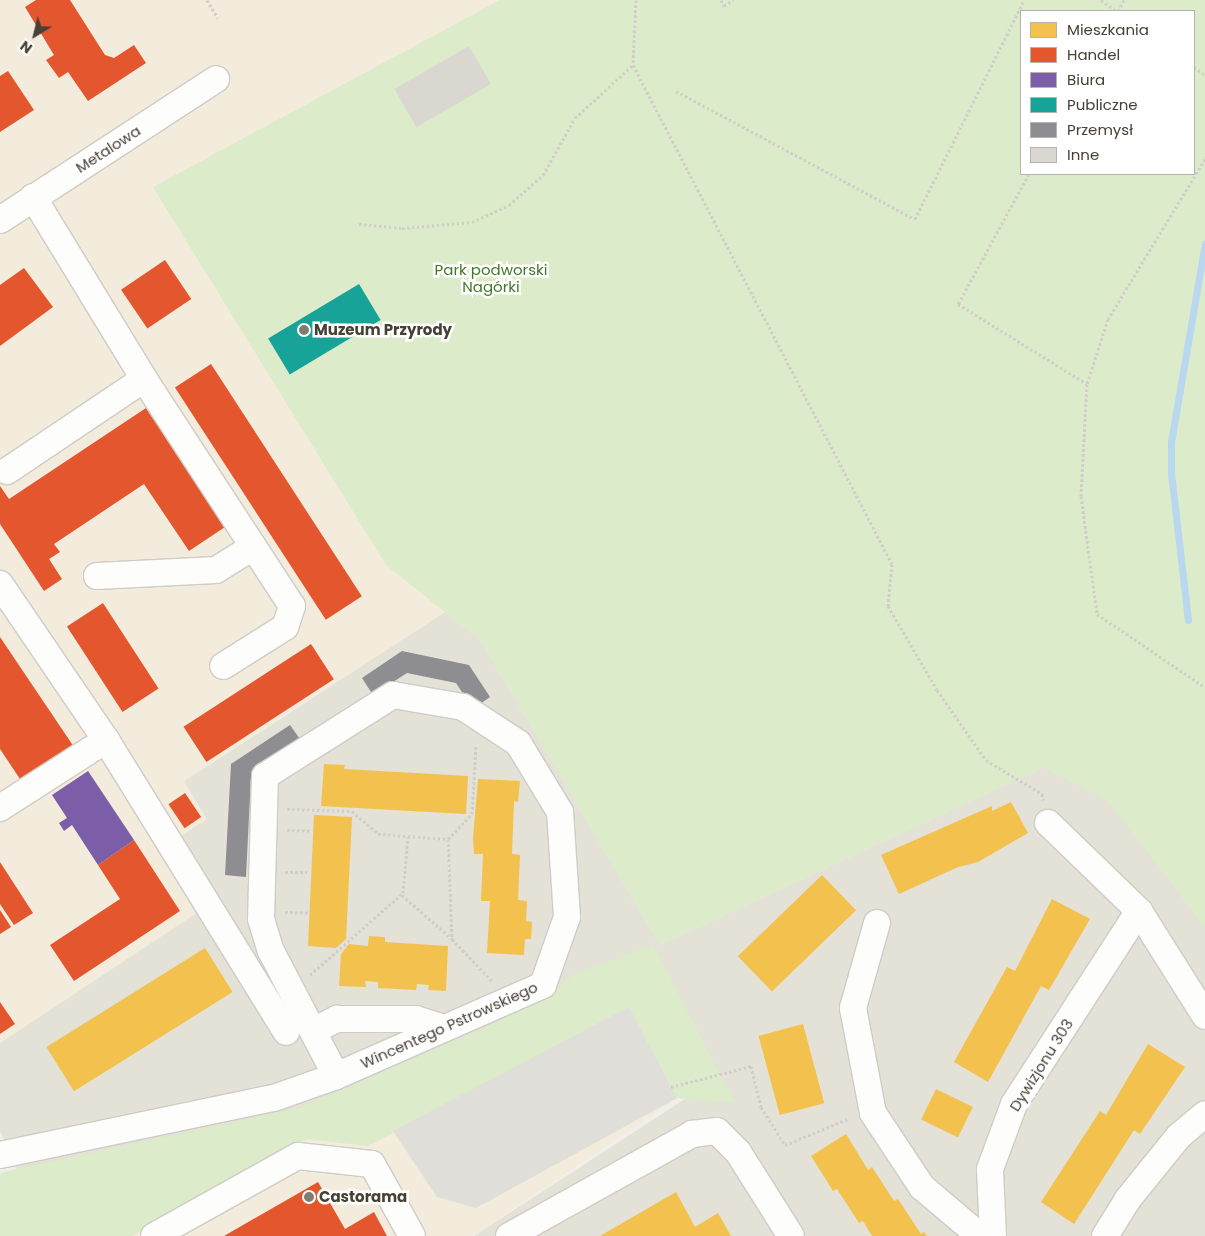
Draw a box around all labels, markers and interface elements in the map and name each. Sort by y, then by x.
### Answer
north arrow [10,10,60,60]
legend [1020,10,1195,175]
text: Mieszkania [1067,19,1149,40]
text: N [16,36,36,58]
text: Handel [1067,44,1120,65]
text: Biura [1067,69,1105,90]
text: Publiczne [1067,94,1138,115]
text: Przemysł [1067,119,1133,140]
street label: Metalowa [72,121,144,177]
text: Inne [1067,144,1099,165]
park label: Park podworski Nagórki [435,260,547,295]
place label: Muzeum Przyrody [314,321,452,339]
marker: Muzeum Przyrody [298,324,310,336]
street label: Wincentego Pstrowskiego [358,978,540,1072]
street label: Dywizjonu 303 [1005,1016,1077,1114]
place label: Castorama [319,1188,407,1206]
marker: Castorama [303,1191,315,1203]

